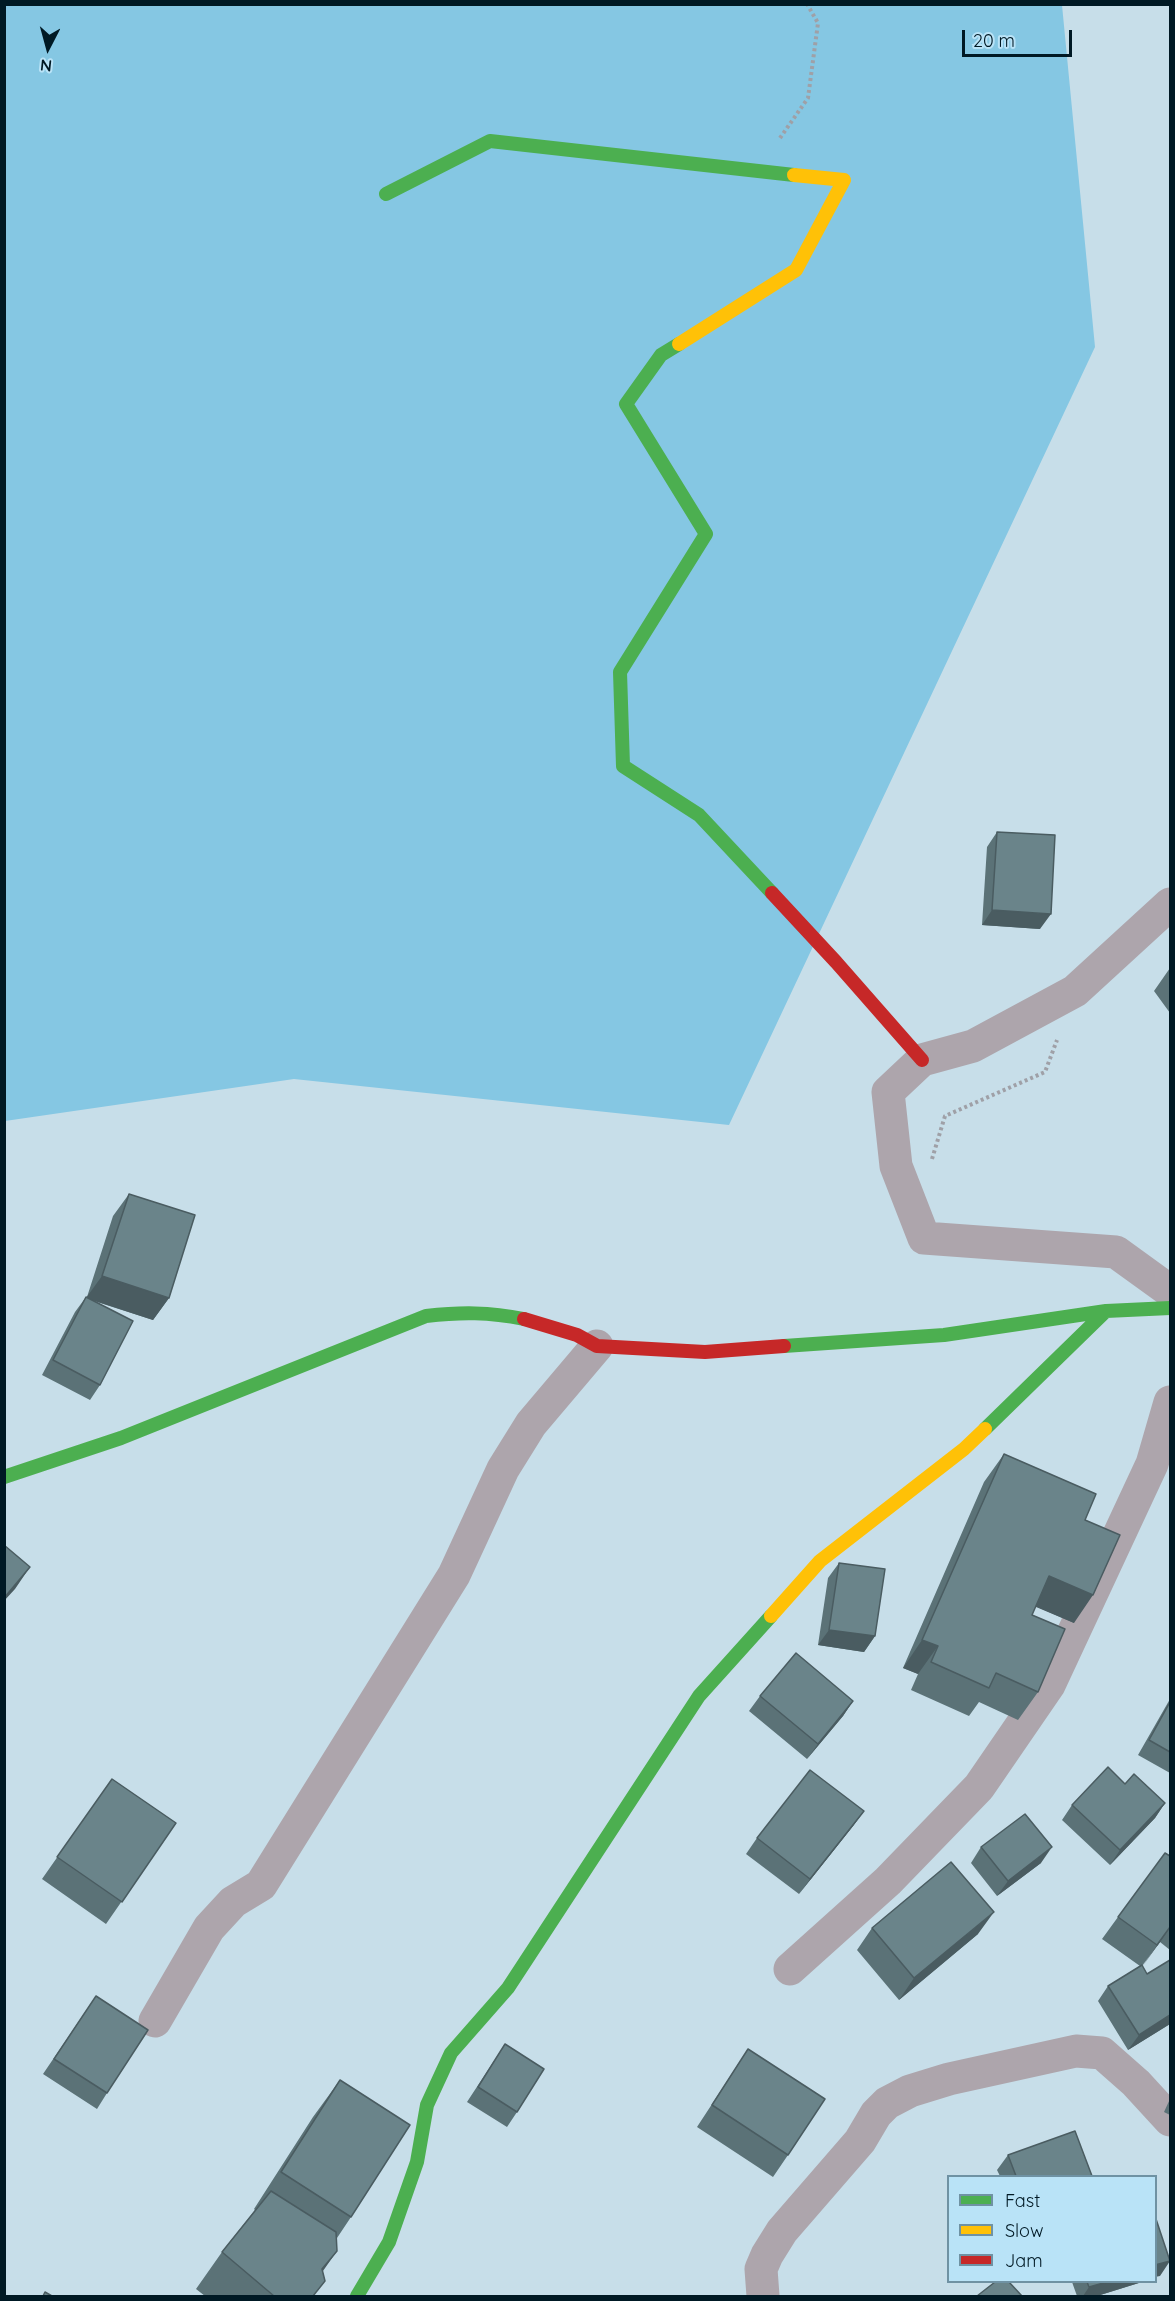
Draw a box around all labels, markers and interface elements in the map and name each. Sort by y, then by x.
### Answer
north arrow [18,18,78,78]
scale bar [965,18,1074,56]
text: 20 m [973,29,1015,52]
text: N [39,55,53,76]
legend [947,2175,1157,2283]
text: Fast [1005,2189,1040,2212]
text: Slow [1005,2219,1043,2242]
text: Jam [1005,2249,1043,2272]

